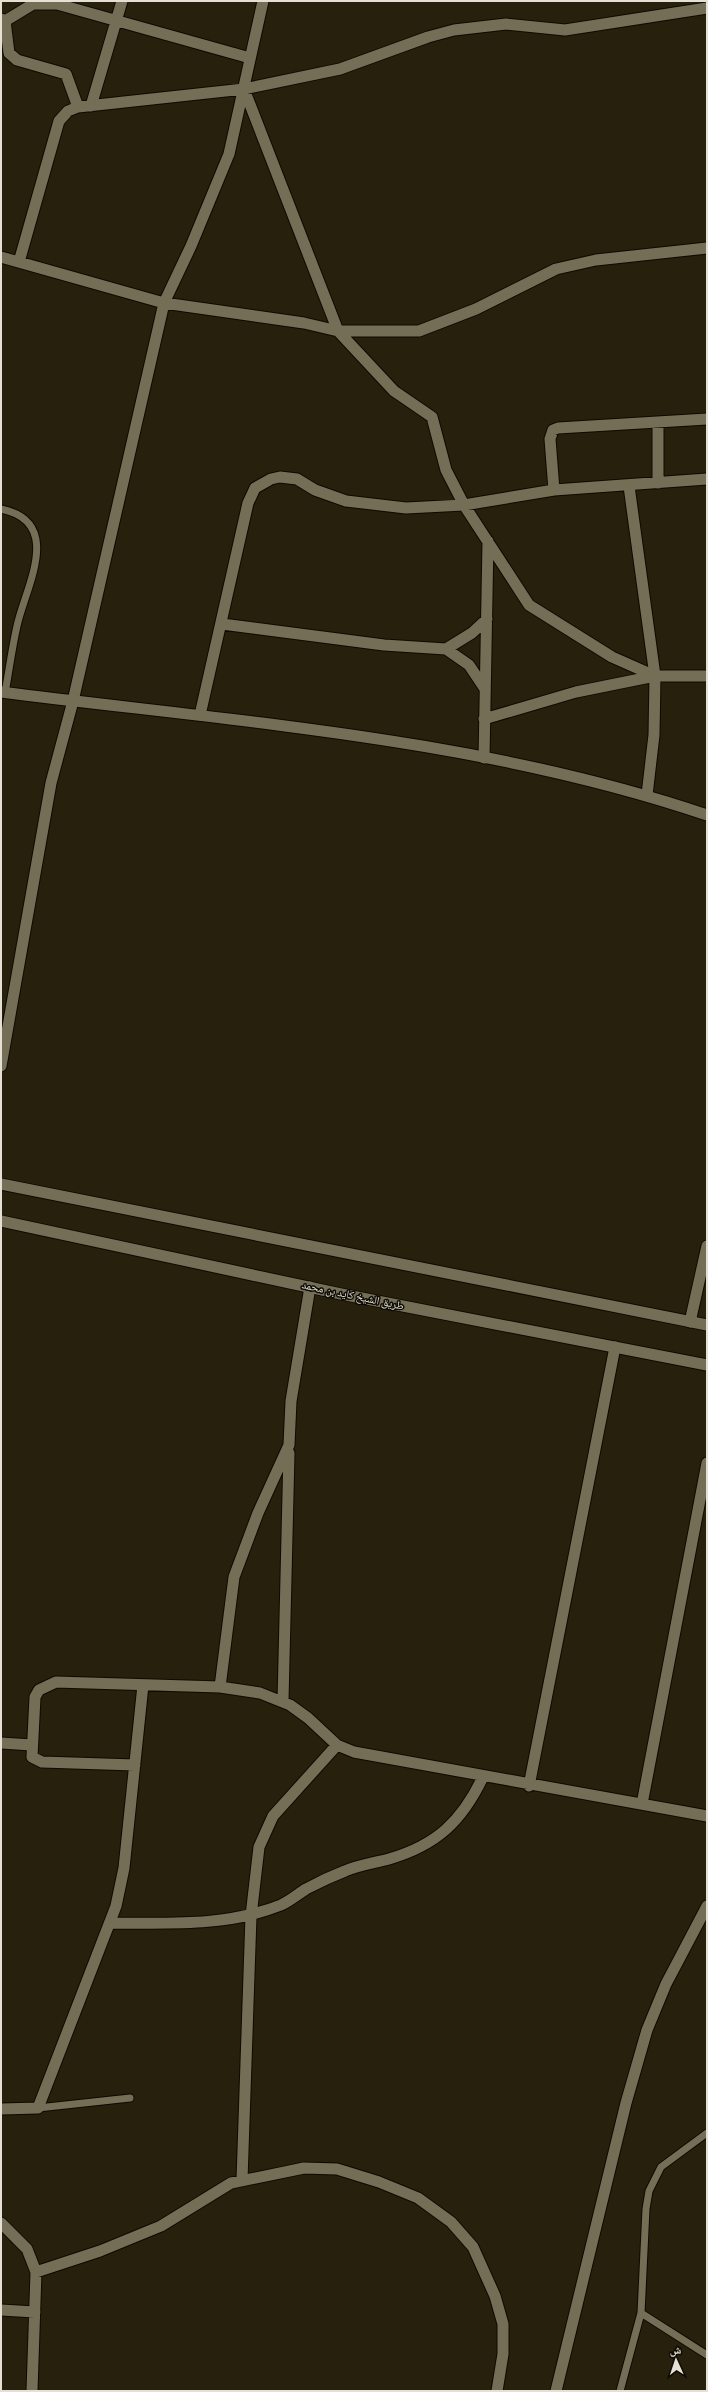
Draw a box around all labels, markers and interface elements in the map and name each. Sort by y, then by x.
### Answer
street label: طريق الشيخ كايد بن محمد [301,1278,405,1313]
north arrow [656,2340,696,2380]
text: ش [669,2344,682,2358]

